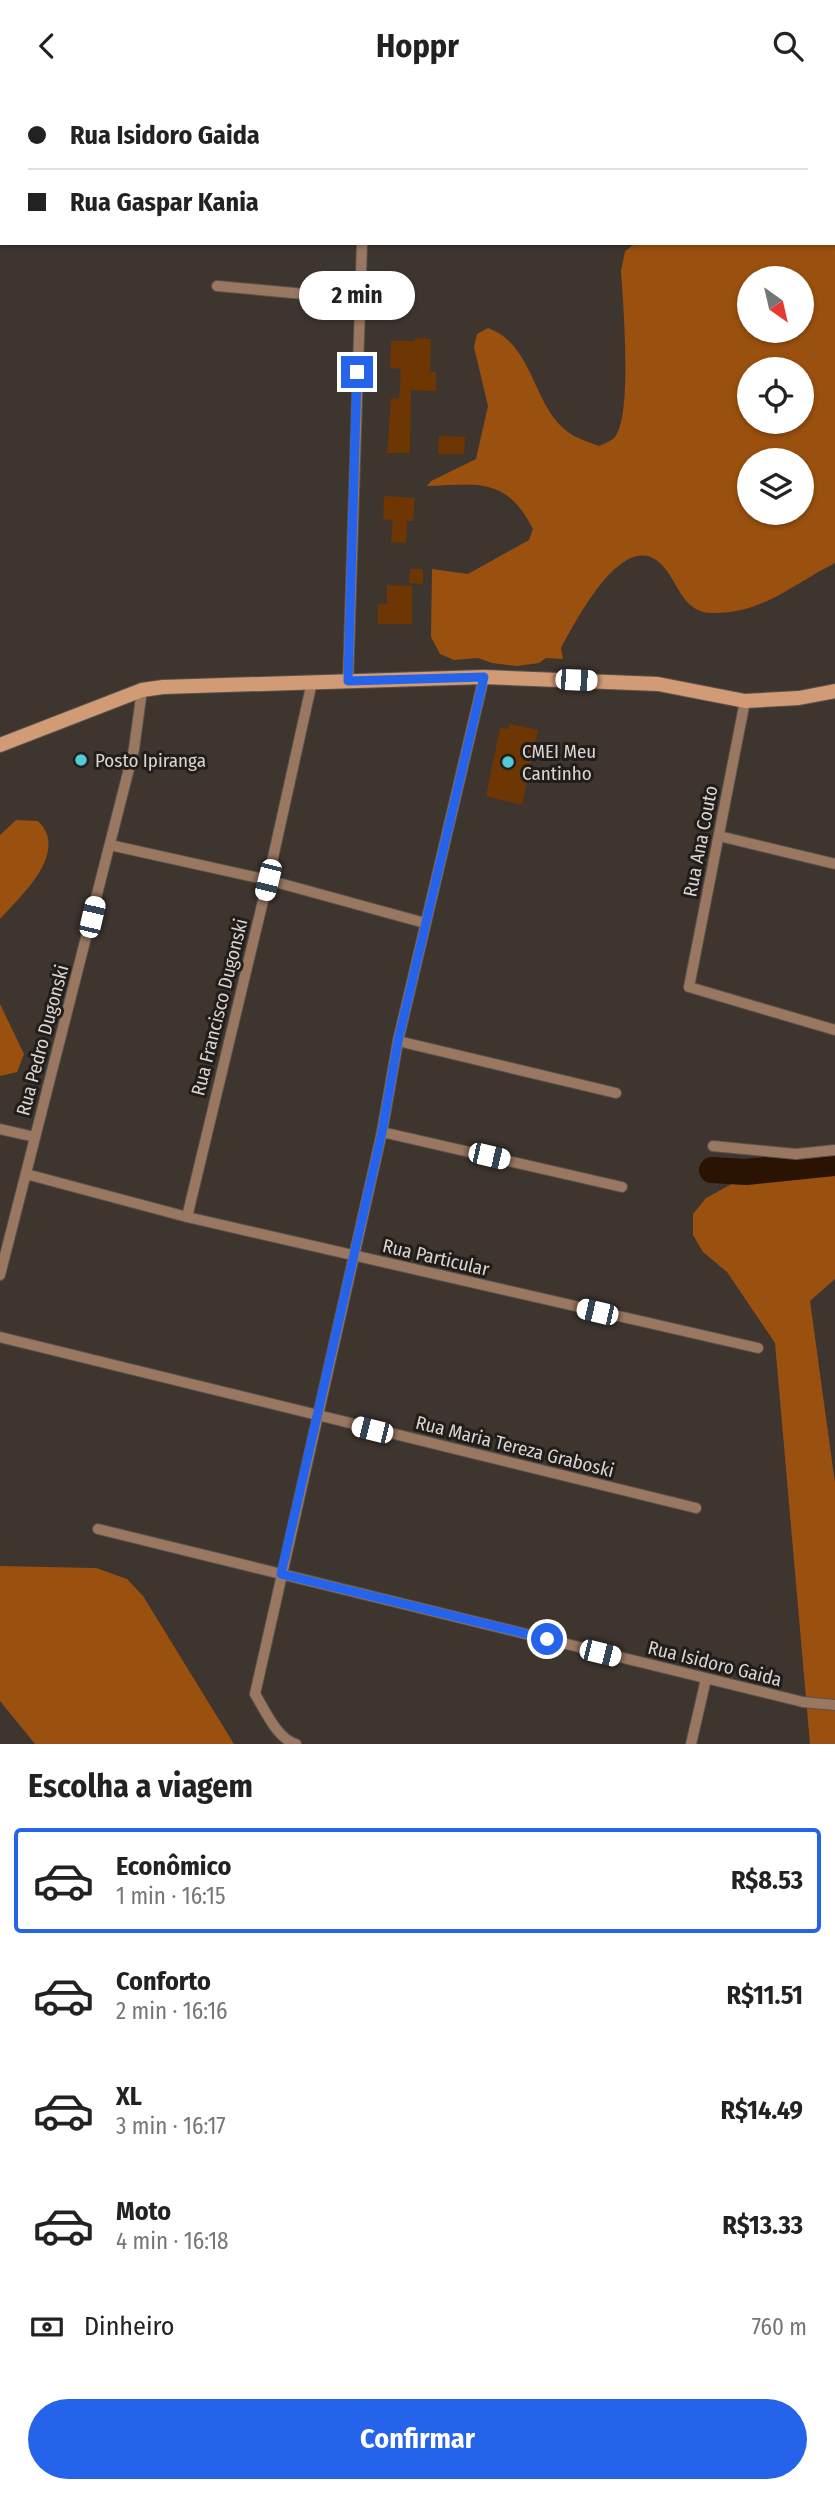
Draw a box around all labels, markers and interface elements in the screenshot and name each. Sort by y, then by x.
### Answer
icon: back [28,27,66,65]
text: Hoppr [376,27,459,65]
icon: search [769,27,807,65]
text: Rua Isidoro Gaida [70,120,260,151]
text: Rua Gaspar Kania [70,187,259,218]
north arrow [737,266,814,343]
map controls [737,266,814,525]
callout: 2 min [299,271,415,320]
text: 2 min [332,281,383,309]
route end [341,356,373,388]
button: locate [737,357,814,434]
button: layers [737,448,814,525]
car [555,669,598,691]
place label: CMEI Meu Cantinho [522,740,596,785]
place label: Posto Ipiranga [95,749,206,772]
marker: Posto Ipiranga [73,752,89,768]
marker: CMEI Meu Cantinho [500,754,516,770]
street label: Rua Ana Couto [678,783,723,899]
car [253,857,284,903]
car [78,894,107,940]
street label: Rua Francisco Dugonski [186,916,253,1098]
street label: Rua Pedro Dugonski [11,962,74,1118]
car [467,1141,512,1171]
street label: Rua Particular [380,1234,492,1281]
car [575,1297,620,1327]
street label: Rua Maria Tereza Graboski [413,1411,616,1482]
car [350,1415,395,1445]
route start [531,1623,563,1655]
street label: Rua Isidoro Gaida [646,1636,784,1691]
car [578,1638,623,1668]
text: Escolha a viagem [28,1767,253,1805]
icon: car [32,1849,95,1912]
text: Econômico [116,1851,231,1882]
text: R$8.53 [731,1865,803,1896]
text: 1 min · 16:15 [116,1882,226,1910]
icon: car [32,1964,95,2027]
text: Conforto [116,1966,211,1997]
text: R$11.51 [727,1980,803,2011]
text: 2 min · 16:16 [116,1997,228,2025]
icon: car [32,2079,95,2142]
text: XL [116,2081,142,2112]
text: R$14.49 [721,2095,803,2126]
text: 3 min · 16:17 [116,2112,226,2140]
icon: car [32,2194,95,2257]
text: Moto [116,2196,171,2227]
text: R$13.33 [722,2210,803,2241]
text: 4 min · 16:18 [116,2227,229,2255]
icon: cash [28,2308,66,2346]
text: Dinheiro [84,2311,174,2342]
text: 760 m [752,2313,807,2341]
button: Confirmar [28,2399,807,2479]

